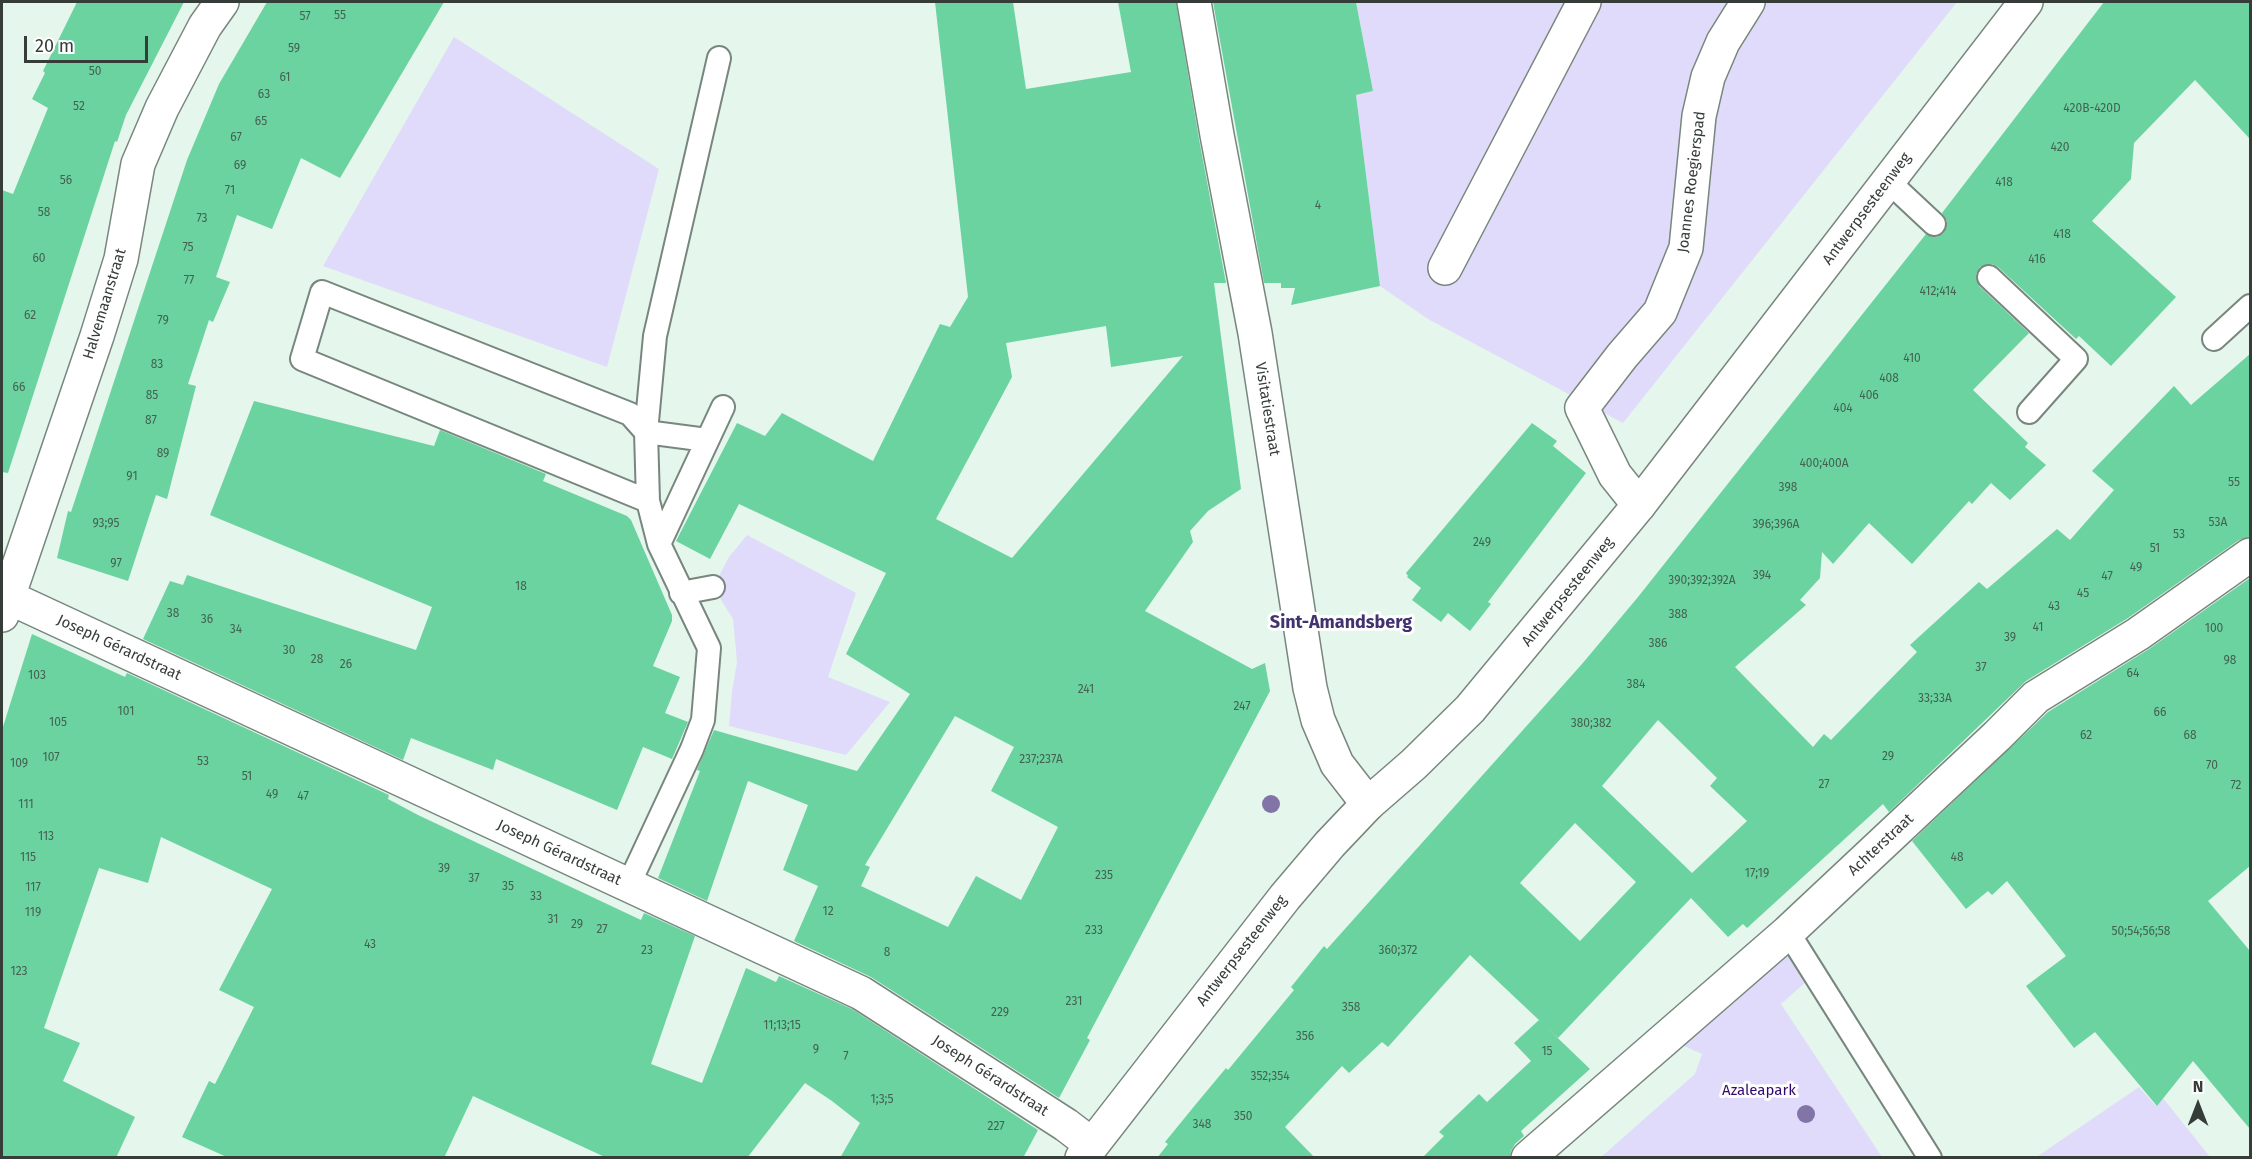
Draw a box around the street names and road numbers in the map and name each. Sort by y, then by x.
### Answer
street label: Joannes Roegierspad [1674,110,1710,254]
street label: Antwerpsesteenweg [1819,149,1915,269]
street label: Halvemaanstraat [80,246,130,362]
street label: Visitatiestraat [1251,361,1283,457]
street label: Antwerpsesteenweg [1518,534,1618,650]
street label: Joseph Gérardstraat [54,611,184,685]
street label: Achterstraat [1845,810,1917,880]
street label: Joseph Gérardstraat [494,816,624,890]
street label: Antwerpsesteenweg [1193,892,1291,1010]
street label: Joseph Gérardstraat [929,1032,1051,1120]

